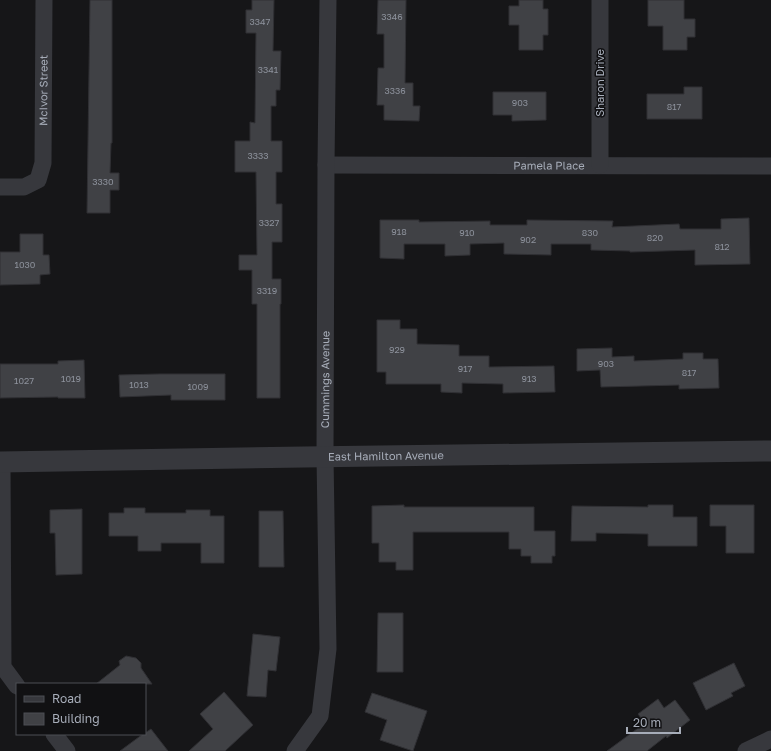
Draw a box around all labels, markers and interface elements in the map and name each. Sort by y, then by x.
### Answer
house number: 3346 [381,11,403,22]
house number: 3347 [250,16,271,27]
street label: Sharon Drive [593,49,606,117]
street label: McIvor Street [36,55,50,126]
house number: 3341 [258,64,279,75]
house number: 3336 [384,85,406,96]
house number: 903 [512,97,528,108]
house number: 817 [667,101,682,112]
house number: 3333 [247,150,269,161]
street label: Pamela Place [513,158,585,172]
house number: 3330 [92,176,114,187]
house number: 3327 [259,217,279,228]
house number: 918 [391,226,407,237]
house number: 910 [459,227,475,238]
house number: 830 [582,227,599,238]
house number: 820 [647,232,664,243]
house number: 902 [520,234,536,245]
house number: 812 [714,241,730,252]
house number: 1030 [15,259,36,270]
house number: 3319 [257,285,277,296]
street label: Cummings Avenue [318,331,331,428]
house number: 929 [389,344,405,355]
house number: 903 [598,358,614,369]
house number: 917 [458,363,473,374]
house number: 817 [682,367,697,378]
house number: 1019 [61,373,81,384]
house number: 913 [521,373,537,384]
house number: 1027 [14,375,34,386]
house number: 1013 [129,379,149,390]
house number: 1009 [188,381,208,392]
street label: East Hamilton Avenue [328,448,444,463]
legend [16,683,146,735]
text: Road [52,691,81,706]
scale bar [627,709,680,735]
text: Building [52,711,100,726]
text: 20 m [633,715,661,730]

